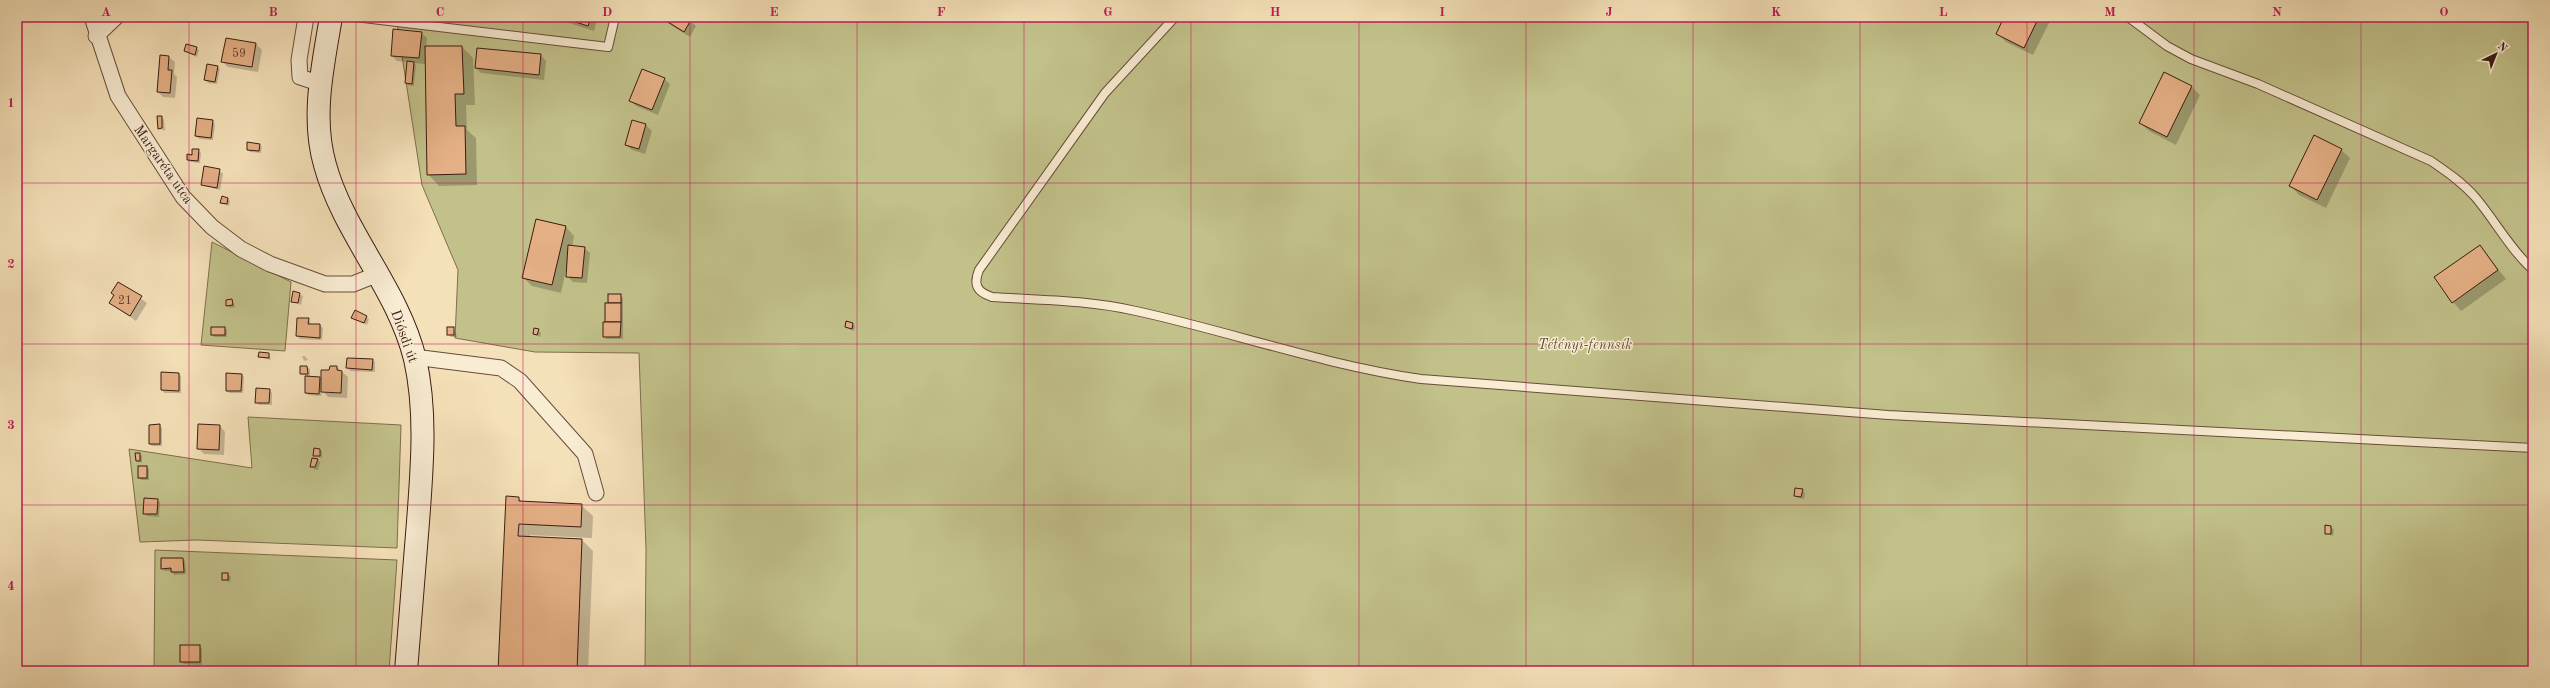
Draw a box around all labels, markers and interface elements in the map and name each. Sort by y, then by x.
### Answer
text: A [101,6,111,19]
text: B [268,6,278,19]
text: C [436,6,444,19]
text: D [602,6,612,19]
text: E [770,6,779,19]
text: F [937,6,946,19]
text: G [1103,6,1113,19]
text: H [1270,6,1281,19]
text: I [1439,6,1445,19]
text: J [1605,6,1613,19]
text: K [1771,6,1781,19]
text: L [1939,6,1948,19]
text: M [2104,6,2116,19]
text: N [2272,6,2282,19]
text: O [2439,6,2449,19]
north arrow [2476,34,2516,74]
text: N [2495,41,2509,55]
house number: 59 [232,47,246,60]
text: 1 [7,97,15,110]
street label: Margaréta utca [131,123,195,206]
text: 2 [7,258,15,271]
house number: 21 [118,295,132,307]
street label: Diósdi út [388,308,420,365]
park label: Tétényi-fennsík [1538,338,1632,353]
text: 3 [7,419,15,432]
text: 4 [7,580,15,593]

